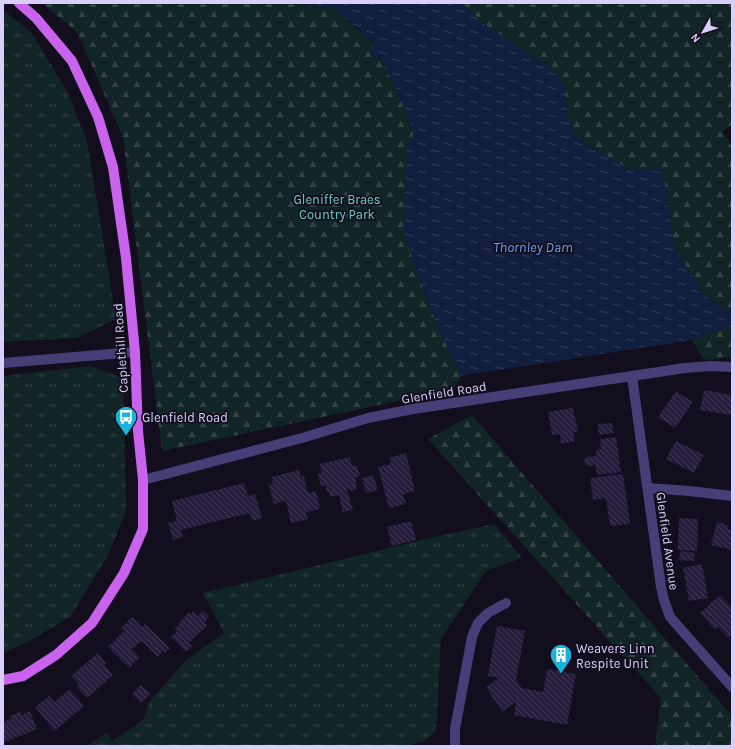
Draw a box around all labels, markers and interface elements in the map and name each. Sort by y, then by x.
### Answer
north arrow [683,12,723,52]
text: N [688,31,703,45]
park label: Gleniffer Braes Country Park [293,192,381,222]
water label: Thornley Dam [493,239,573,256]
street label: Caplethill Road [110,303,131,393]
street label: Glenfield Road [400,378,488,407]
bus stop icon: Glenfield Road [113,404,139,437]
place label: Glenfield Road [142,410,228,425]
street label: Glenfield Avenue [653,491,682,591]
place label: Weavers Linn Respite Unit [576,641,655,671]
building icon: Weavers Linn Respite Unit [548,642,574,675]

